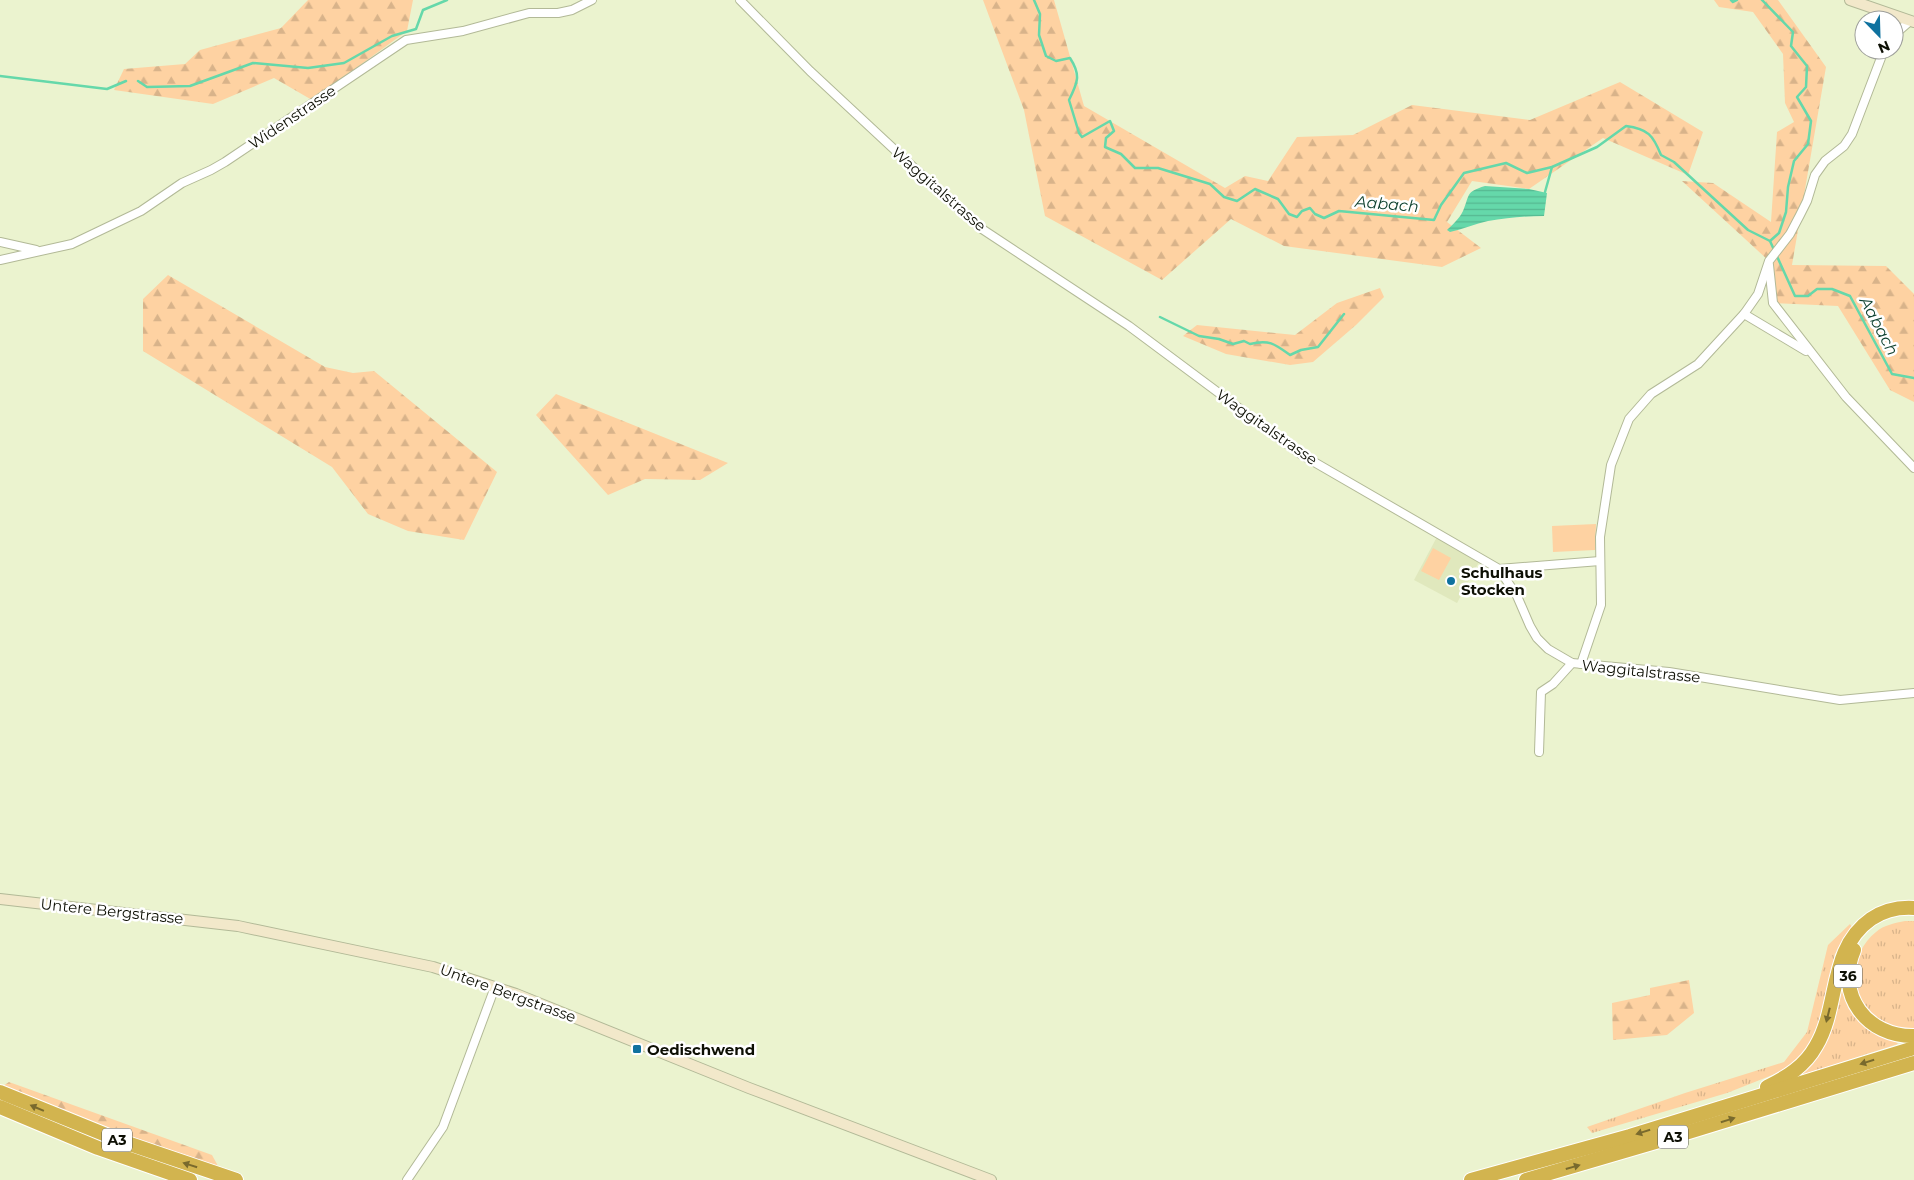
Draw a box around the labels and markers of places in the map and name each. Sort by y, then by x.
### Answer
place label: Schulhaus Stocken [1461,563,1542,599]
marker: Schulhaus Stocken [1445,575,1457,587]
place label: Oedischwend [647,1040,755,1059]
marker: Oedischwend [631,1043,643,1055]

